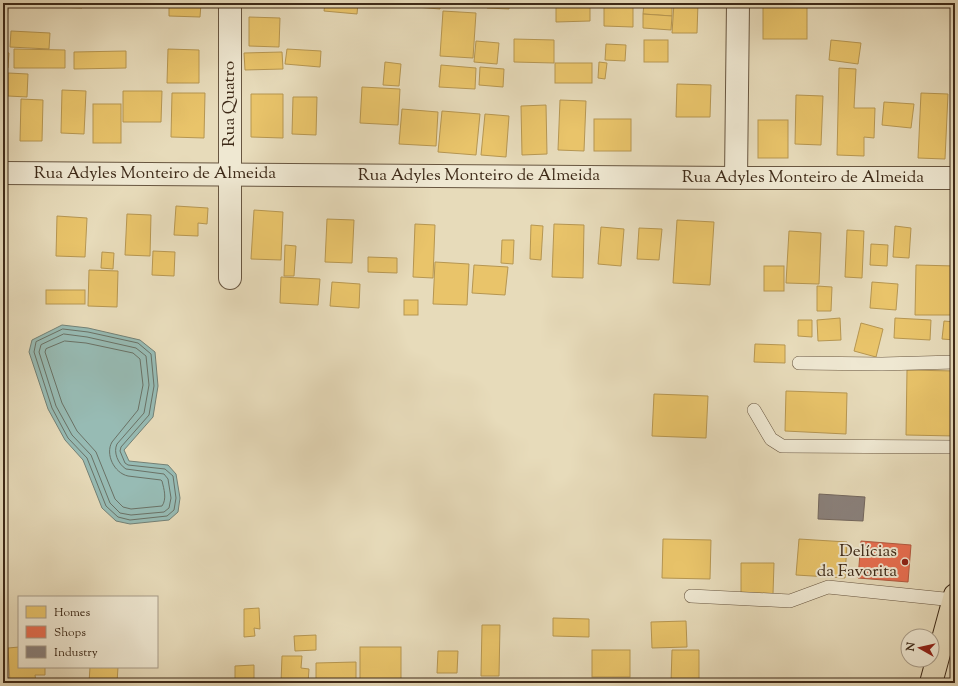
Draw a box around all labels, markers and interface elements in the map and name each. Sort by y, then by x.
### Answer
street label: Rua Quatro [218,61,242,147]
street label: Rua Adyles Monteiro de Almeida [34,162,276,186]
street label: Rua Adyles Monteiro de Almeida [358,164,600,188]
street label: Rua Adyles Monteiro de Almeida [682,166,924,190]
place label: Delícias da Favorita [817,540,897,584]
marker: Delícias da Favorita [900,557,910,567]
legend [18,596,158,668]
text: Homes [54,604,90,622]
text: Shops [54,624,86,642]
north arrow [900,628,940,668]
text: N [902,641,920,653]
text: Industry [54,644,98,662]

